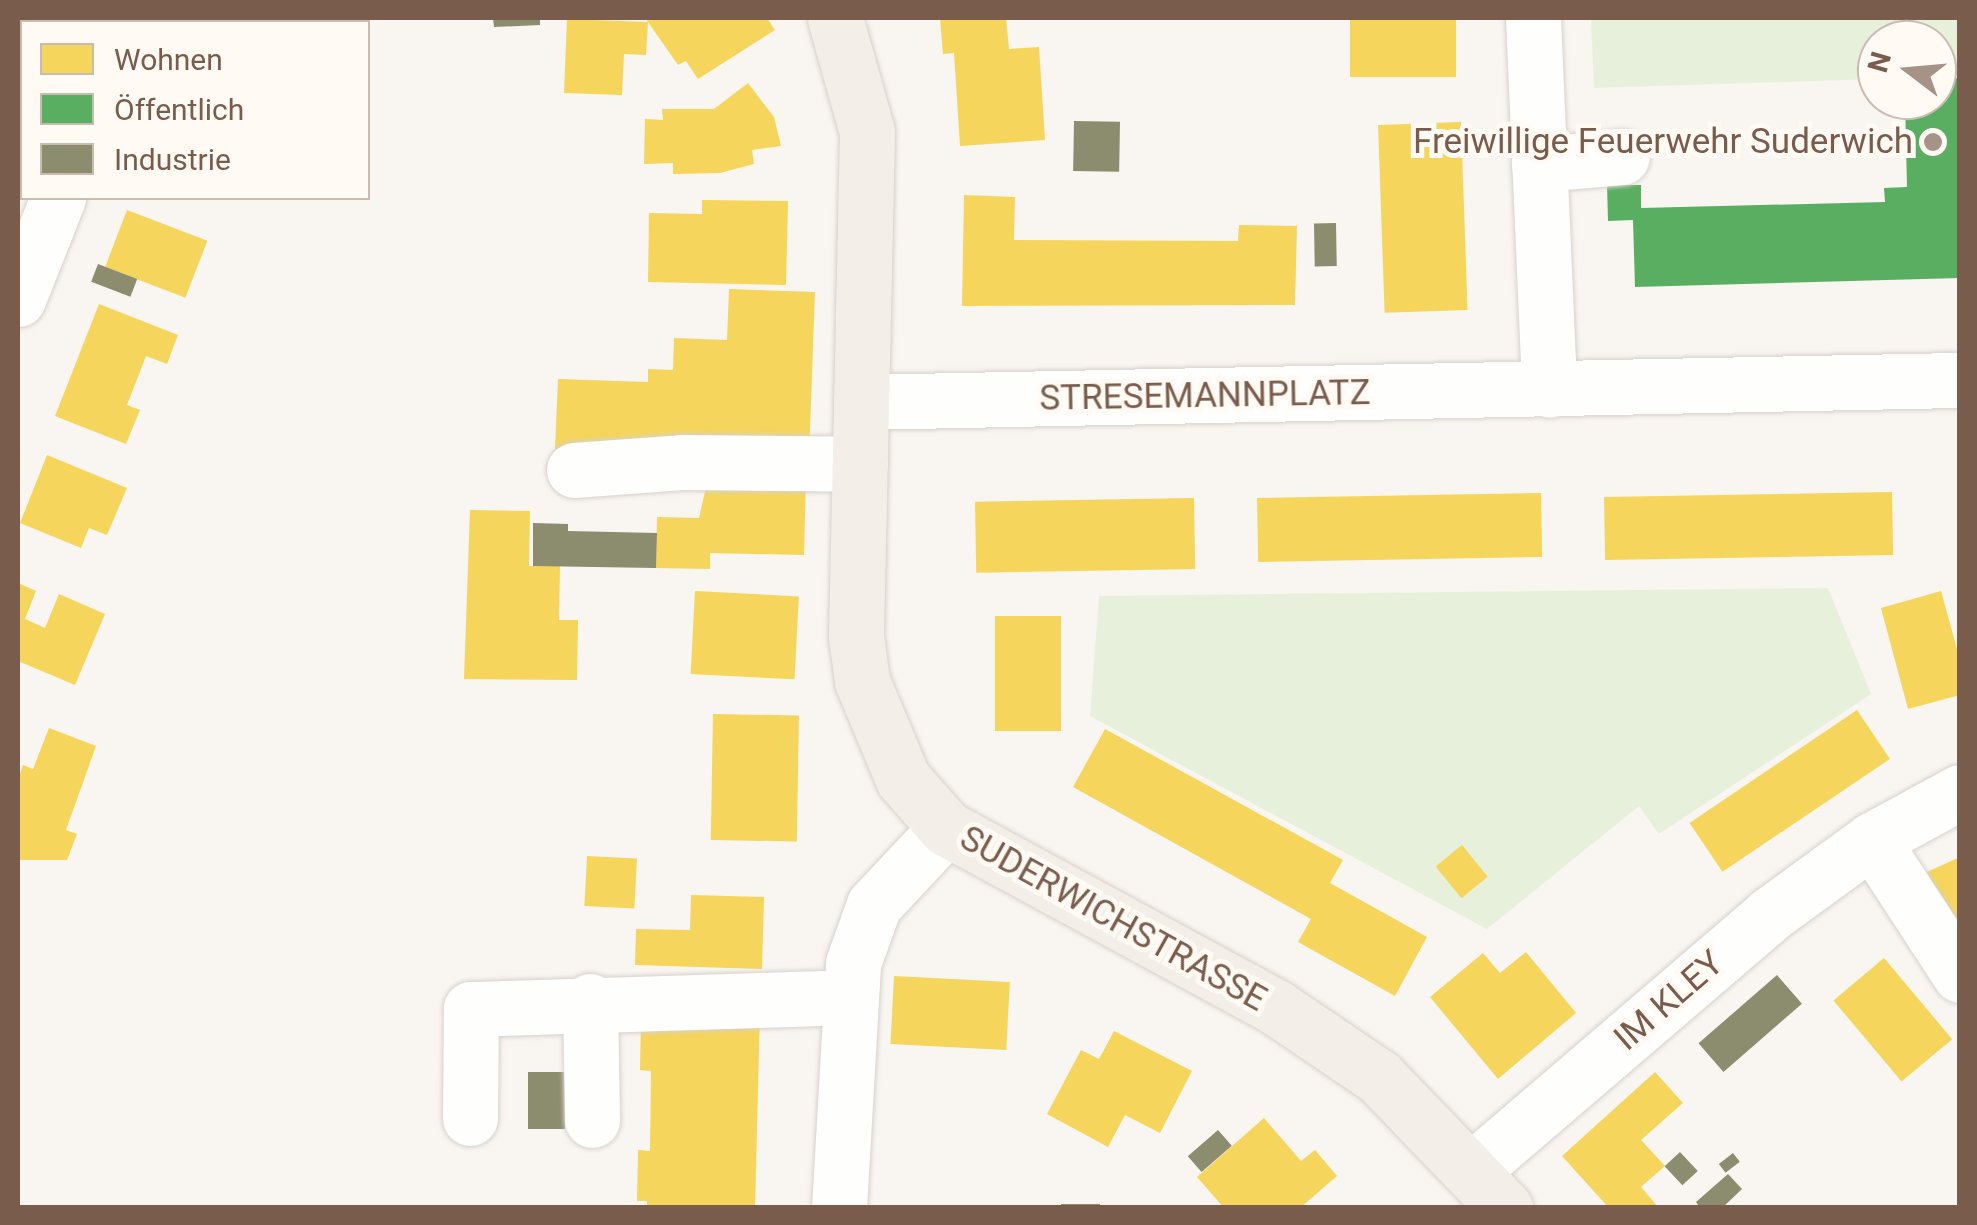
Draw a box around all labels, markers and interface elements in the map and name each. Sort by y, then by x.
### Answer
legend [20,20,370,200]
north arrow [1857,20,1957,120]
text: Wohnen [114,42,223,77]
text: N [1861,48,1898,76]
text: Öffentlich [114,92,244,127]
place label: Freiwillige Feuerwehr Suderwich [1413,121,1913,163]
marker: Freiwillige Feuerwehr Suderwich [1922,131,1944,153]
text: Industrie [114,142,231,177]
street label: STRESEMANNPLATZ [1039,372,1371,420]
street label: SUDERWICHSTRASSE [952,817,1274,1021]
street label: IM KLEY [1606,942,1732,1060]

